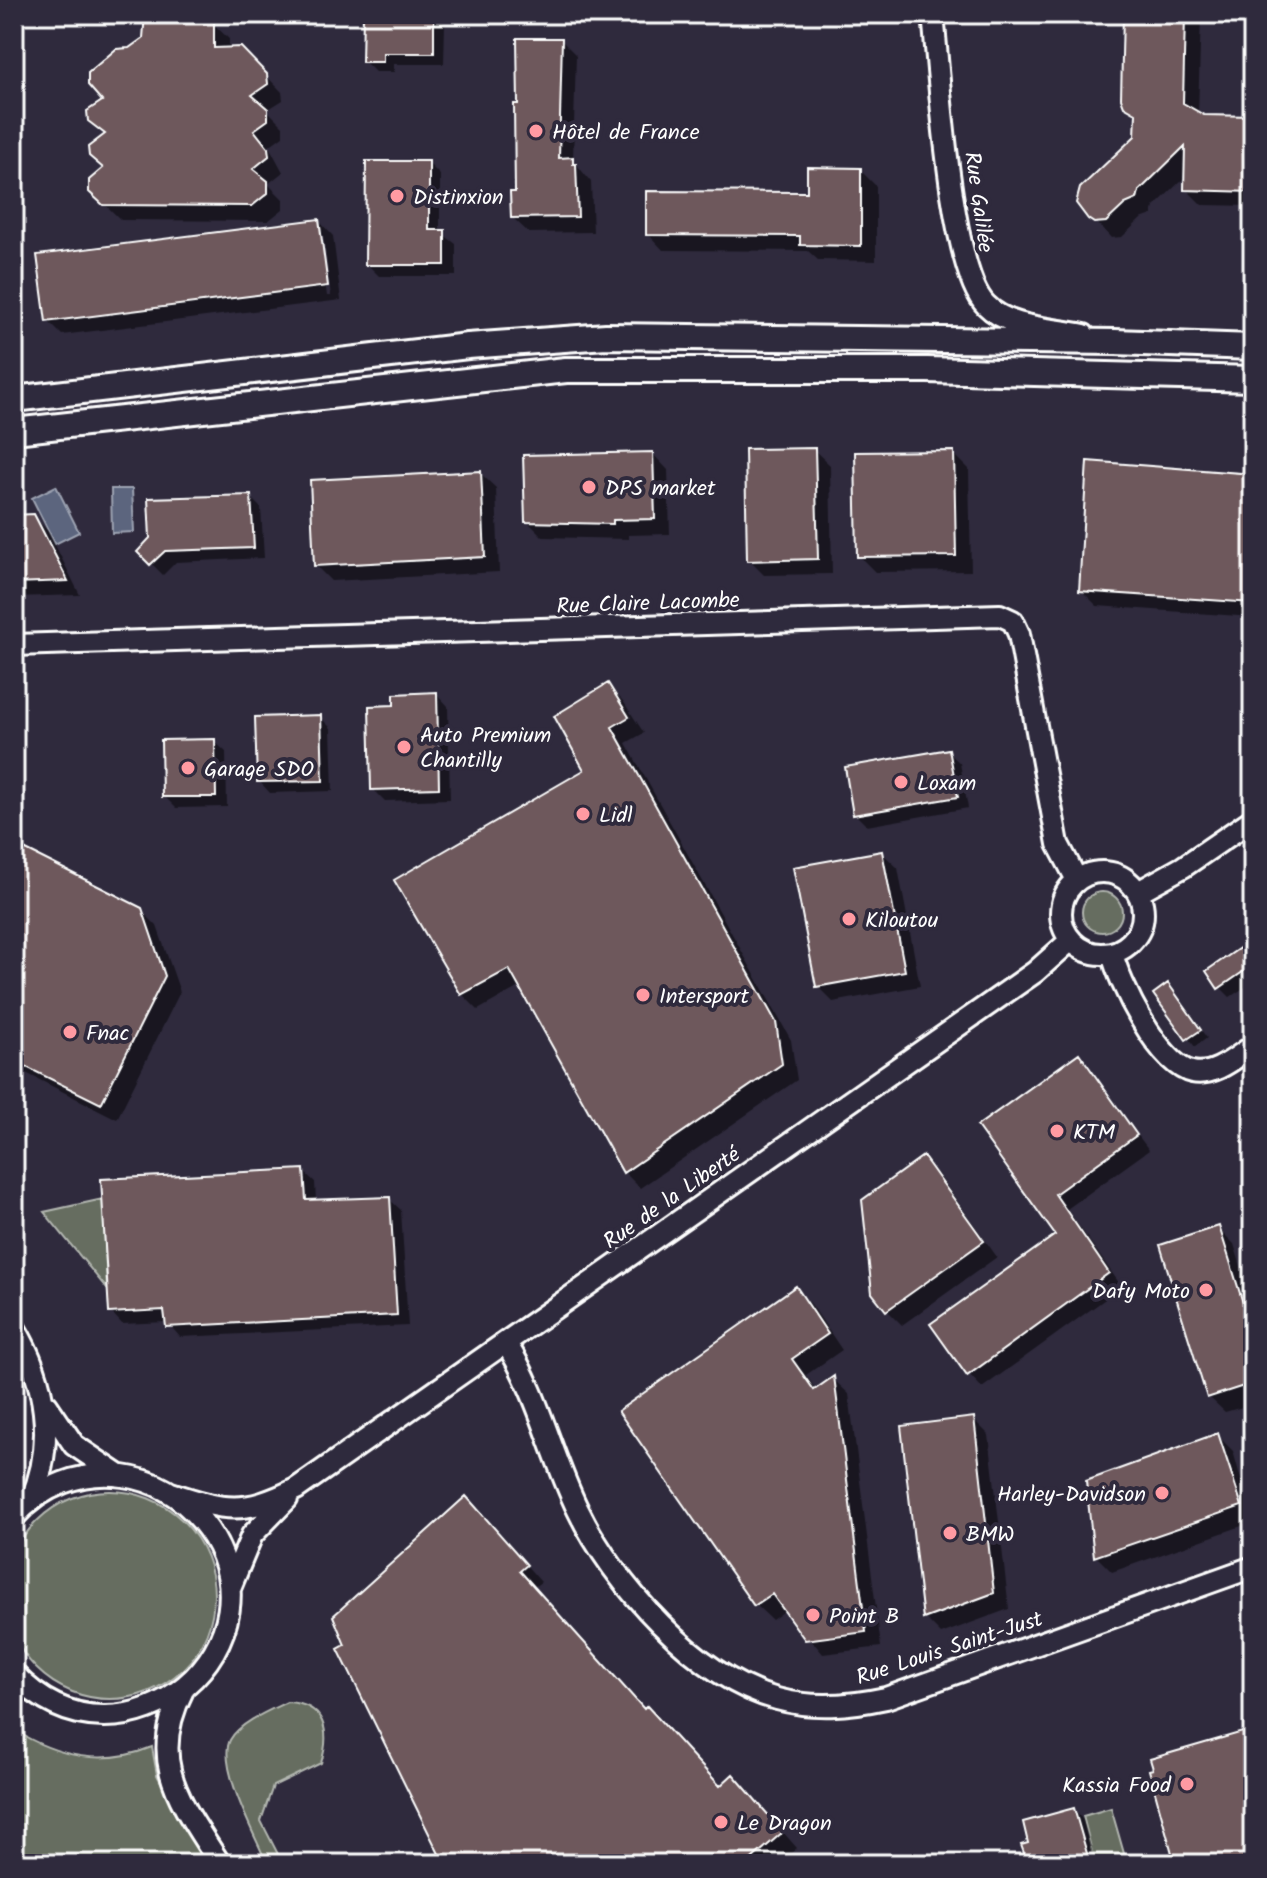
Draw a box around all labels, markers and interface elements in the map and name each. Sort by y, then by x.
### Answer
place label: Hôtel de France [552,116,700,151]
marker: Hôtel de France [527,122,545,140]
street label: Rue Galilée [953,150,1002,255]
place label: Distinxion [413,181,504,216]
marker: Distinxion [388,187,406,205]
place label: DPS market [605,472,716,507]
marker: DPS market [580,478,598,496]
street label: Rue Claire Lacombe [556,584,740,625]
place label: Auto Premium Chantilly [420,719,551,779]
marker: Auto Premium Chantilly [395,738,413,756]
place label: Garage SDO [204,753,314,788]
marker: Garage SDO [179,759,197,777]
place label: Loxam [917,767,976,802]
marker: Loxam [892,773,910,791]
place label: Lidl [599,799,633,834]
marker: Lidl [574,805,592,823]
place label: Kiloutou [865,904,939,939]
marker: Kiloutou [840,910,858,928]
place label: Intersport [659,980,749,1015]
marker: Intersport [634,986,652,1004]
place label: Fnac [86,1017,130,1052]
marker: Fnac [61,1023,79,1041]
place label: KTM [1073,1116,1116,1151]
marker: KTM [1048,1122,1066,1140]
street label: Rue de la Liberté [597,1138,749,1259]
place label: Dafy Moto [1092,1275,1190,1310]
marker: Dafy Moto [1197,1281,1215,1299]
place label: Harley-Davidson [997,1478,1146,1513]
marker: Harley-Davidson [1153,1484,1171,1502]
place label: BMW [966,1518,1015,1553]
marker: BMW [941,1524,959,1542]
place label: Point B [829,1600,899,1635]
street label: Rue Louis Saint-Just [852,1603,1048,1696]
marker: Point B [804,1606,822,1624]
place label: Kassia Food [1062,1769,1172,1804]
marker: Kassia Food [1178,1775,1196,1793]
place label: Le Dragon [737,1807,832,1842]
marker: Le Dragon [712,1813,730,1831]

